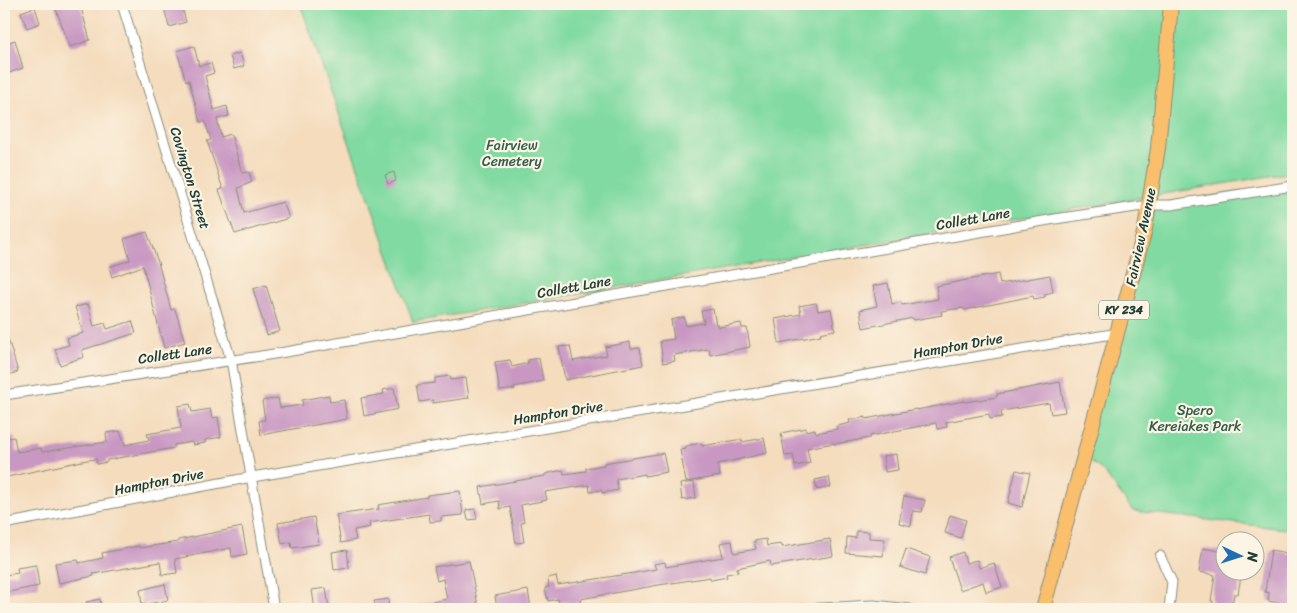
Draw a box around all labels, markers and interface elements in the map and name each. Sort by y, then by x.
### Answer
street label: Covington Street [163,124,217,232]
park label: Fairview Cemetery [482,133,543,174]
street label: Fairview Avenue [1118,185,1164,289]
street label: Collett Lane [934,200,1012,238]
street label: Collett Lane [535,268,613,306]
road number: KY 234 [1099,300,1149,320]
street label: Hampton Drive [911,326,1005,366]
street label: Collett Lane [136,336,214,372]
street label: Hampton Drive [511,394,605,432]
park label: Spero Kereiakes Park [1149,398,1242,439]
street label: Hampton Drive [112,461,206,503]
north arrow [1214,530,1264,580]
text: N [1240,550,1265,563]

